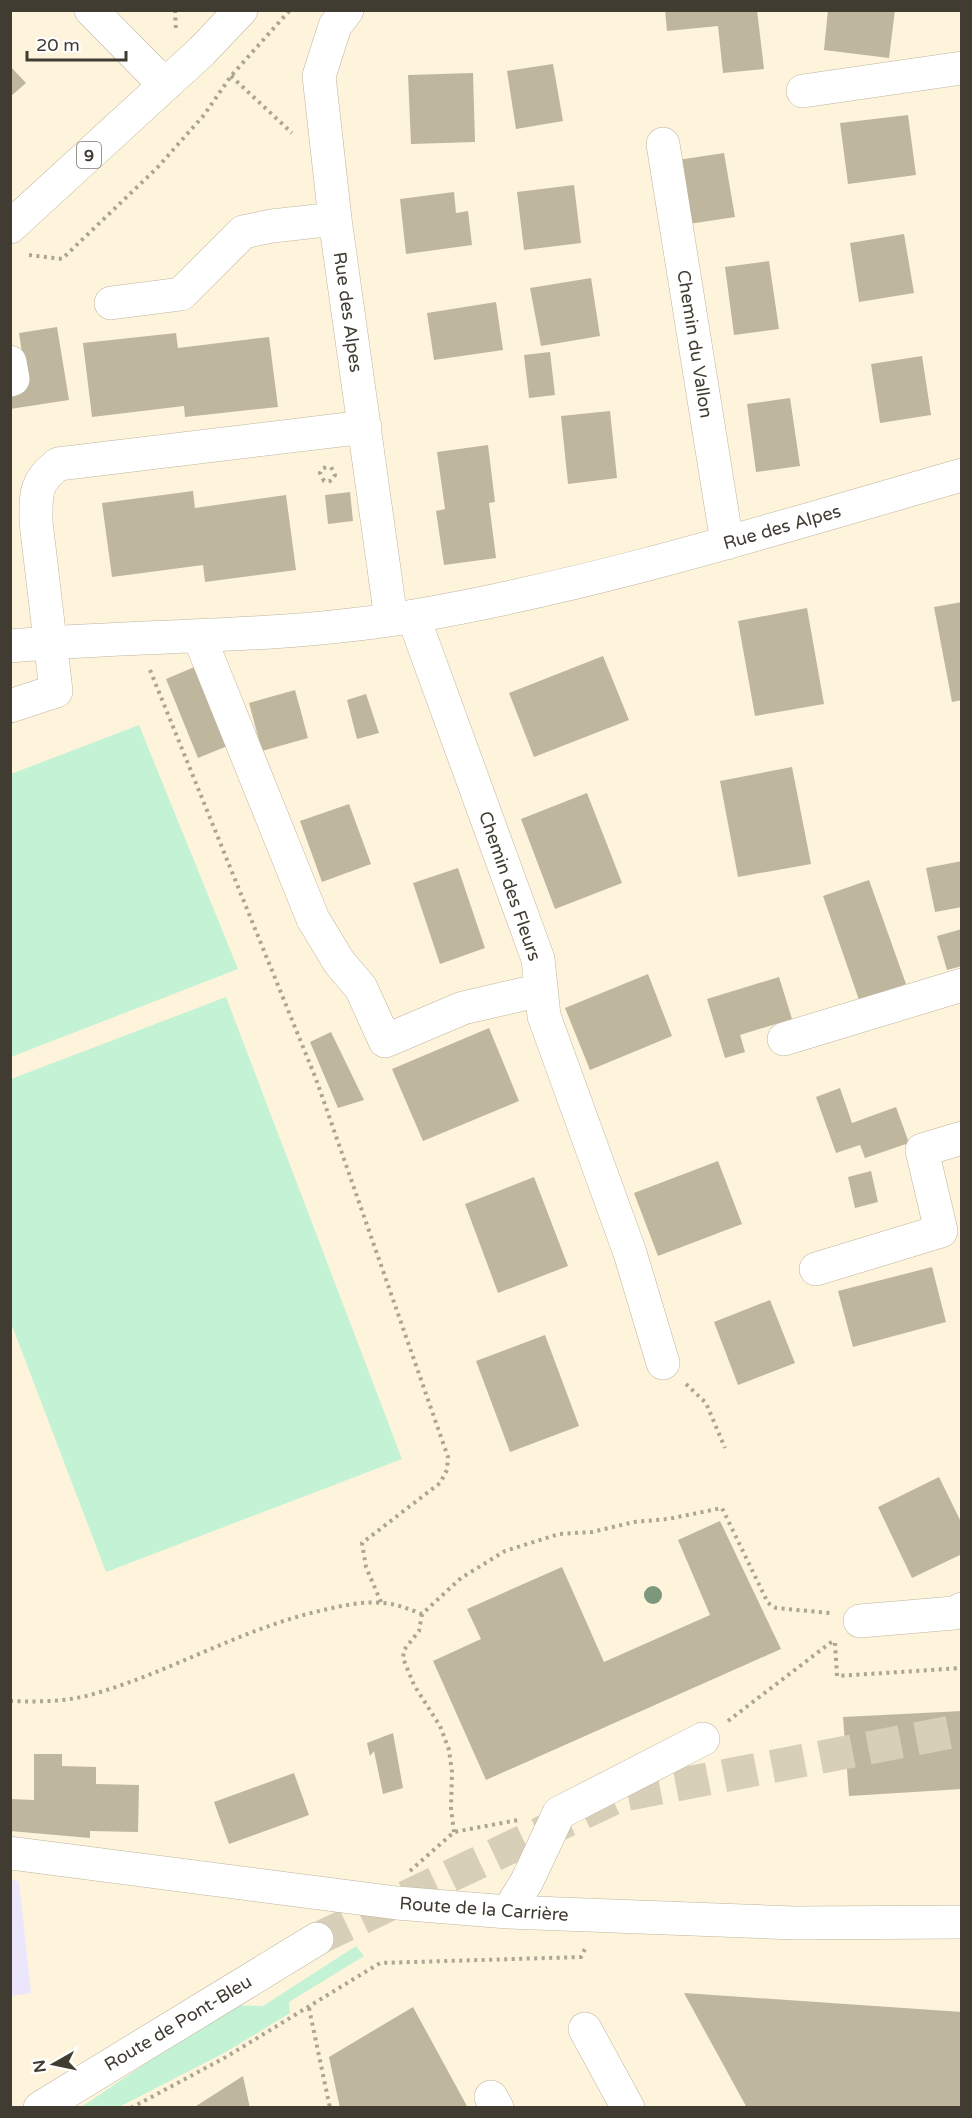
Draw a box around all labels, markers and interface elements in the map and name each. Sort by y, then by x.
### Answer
scale bar [27,24,126,62]
text: 20 m [36,34,80,56]
road number: 9 [77,142,101,168]
street label: Rue des Alpes [329,250,367,374]
street label: Chemin du Vallon [672,268,718,420]
street label: Rue des Alpes [721,500,843,554]
street label: Chemin des Fleurs [474,808,546,964]
street label: Route de la Carrière [399,1892,569,1926]
street label: Route de Pont-Bleu [100,1970,256,2076]
north arrow [24,2034,84,2094]
text: N [29,2058,51,2074]

